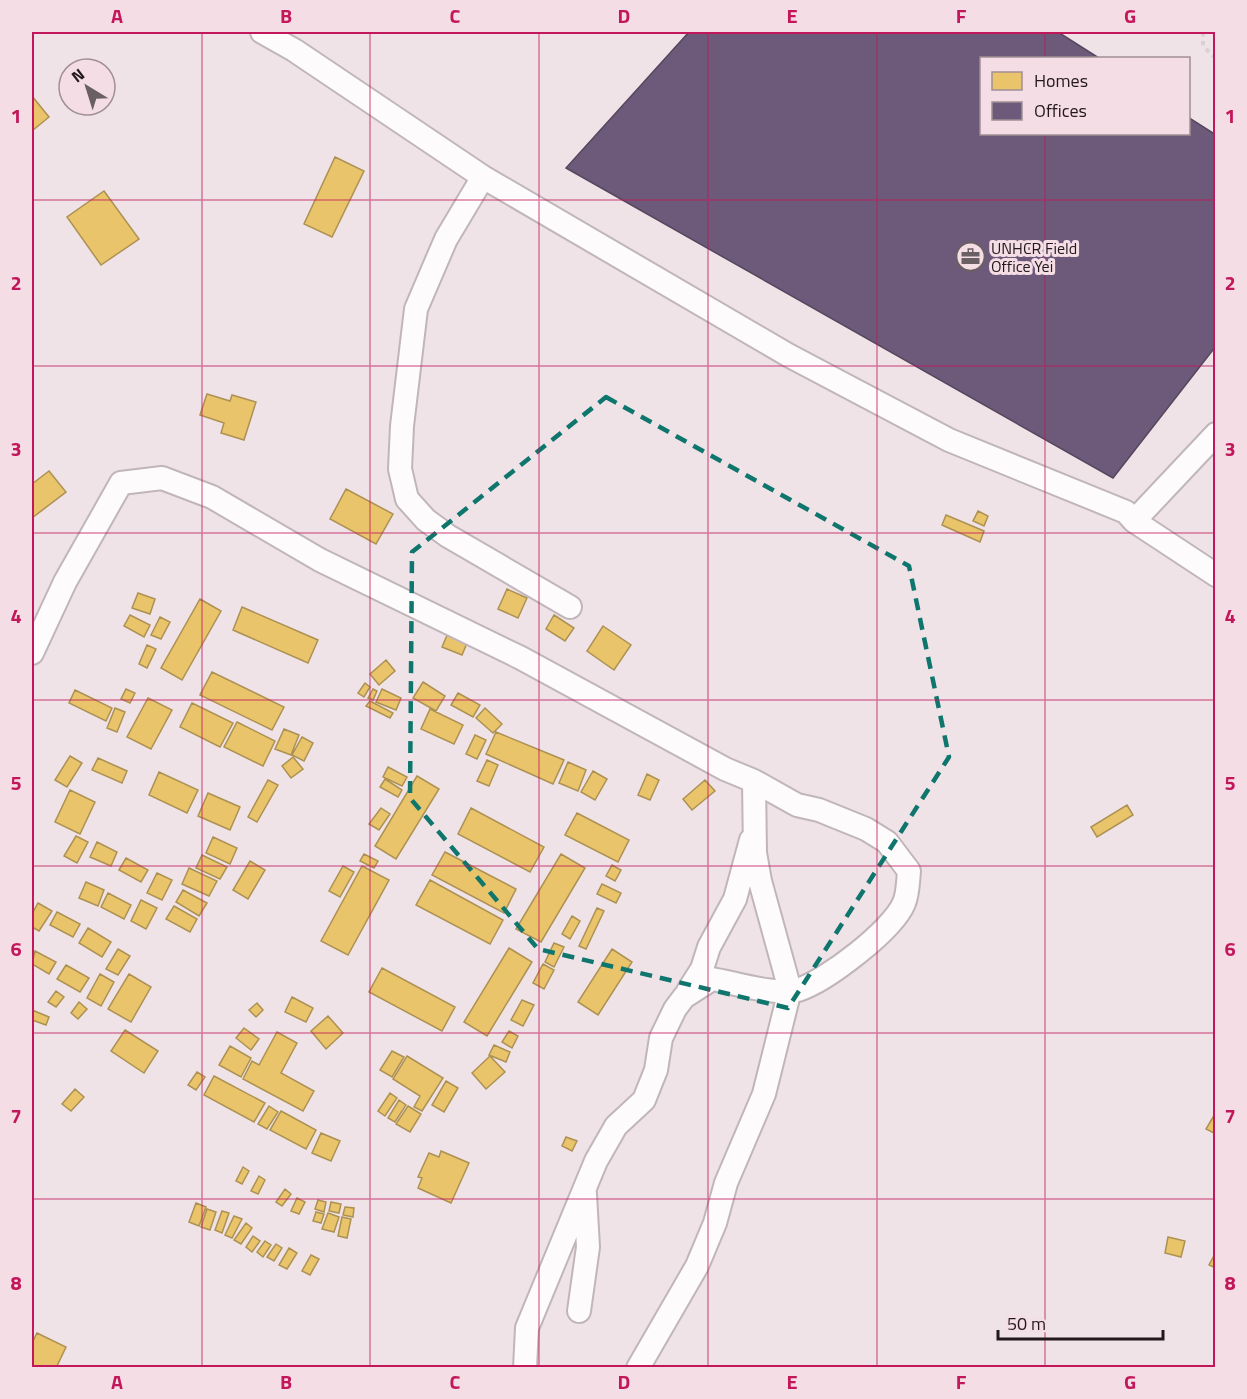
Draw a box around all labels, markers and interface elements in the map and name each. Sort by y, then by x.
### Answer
text: A [111,0,123,31]
text: B [280,0,292,31]
text: C [450,0,461,31]
text: D [618,0,630,31]
text: E [786,0,798,31]
text: F [956,0,967,31]
text: G [1124,0,1136,31]
north arrow [57,57,117,117]
legend [980,57,1190,135]
text: N [66,62,90,88]
text: Homes [1034,67,1088,94]
text: Offices [1034,97,1087,124]
text: 1 [10,100,22,131]
text: 1 [1224,100,1236,131]
place label: UNHCR Field Office Yei [991,236,1077,278]
office icon: UNHCR Field Office Yei [954,241,986,273]
text: 2 [10,267,22,298]
text: 2 [1224,267,1236,298]
text: 3 [10,433,22,464]
text: 3 [1224,433,1236,464]
text: 4 [10,600,22,631]
text: 4 [1224,600,1236,631]
text: 5 [10,767,22,798]
text: 5 [1224,767,1236,798]
text: 6 [10,933,22,964]
text: 6 [1224,933,1236,964]
text: 7 [10,1100,22,1131]
text: 7 [1224,1100,1236,1131]
text: 8 [10,1267,22,1298]
text: 8 [1224,1267,1236,1298]
scale bar [998,1303,1163,1341]
text: 50 m [1007,1310,1046,1337]
text: A [111,1366,123,1397]
text: B [280,1366,292,1397]
text: C [450,1366,461,1397]
text: D [618,1366,630,1397]
text: E [786,1366,798,1397]
text: F [956,1366,967,1397]
text: G [1124,1366,1136,1397]

